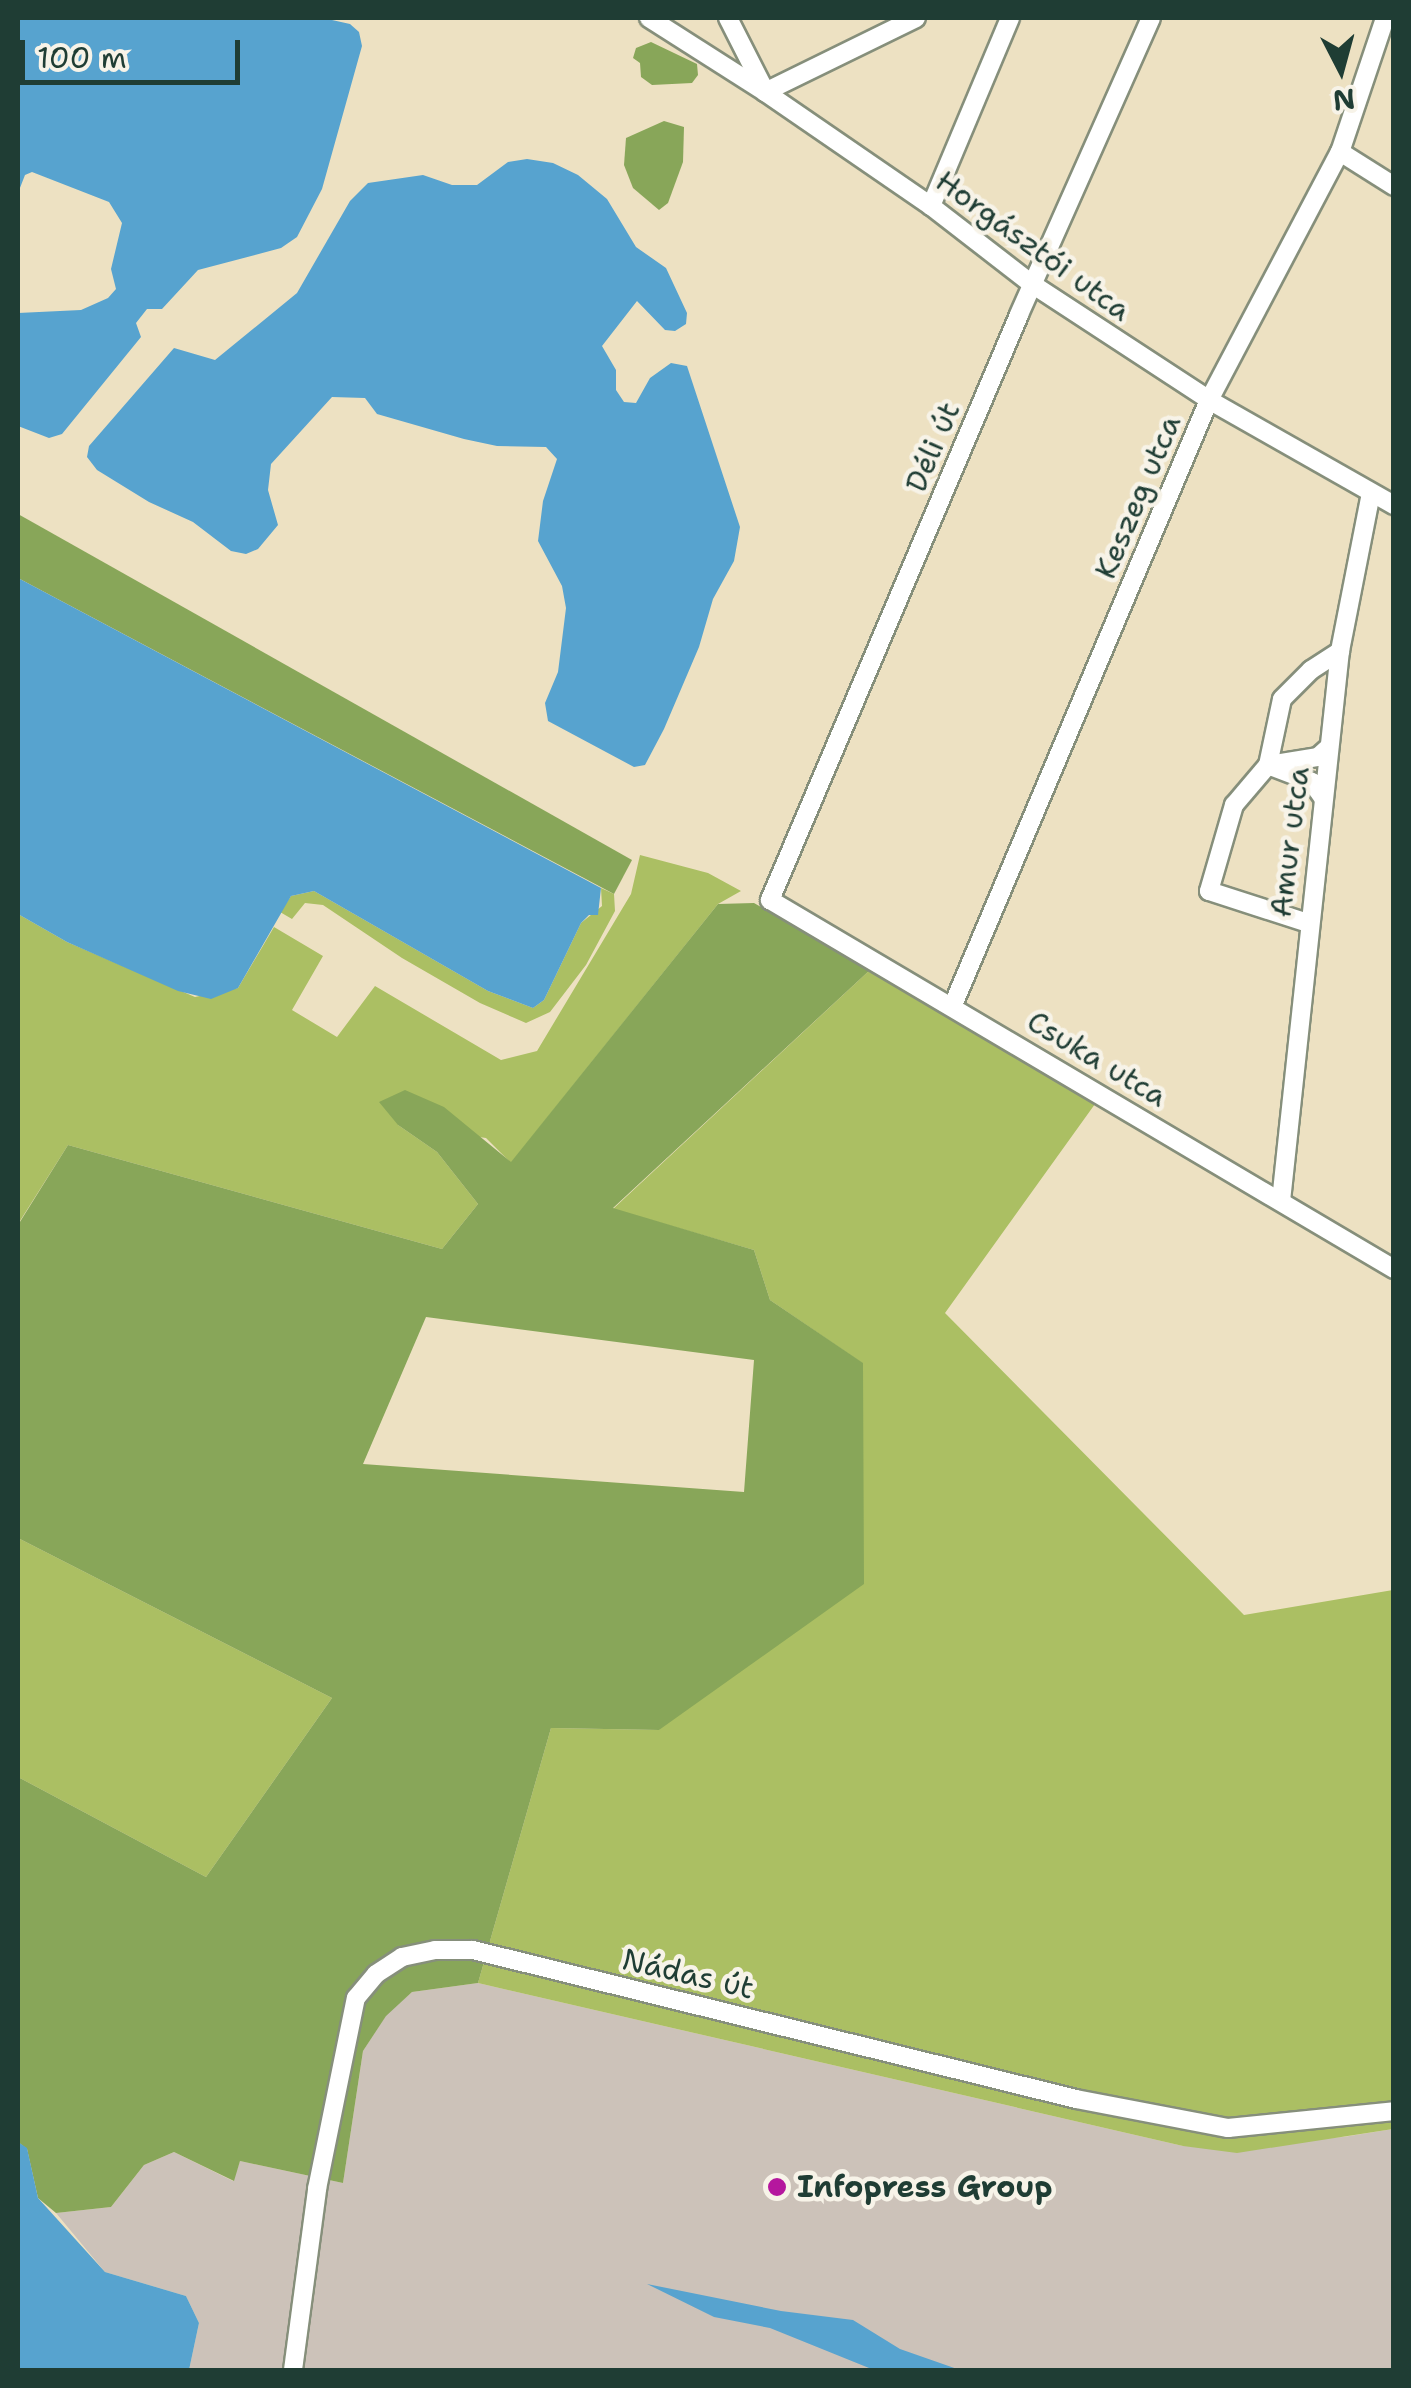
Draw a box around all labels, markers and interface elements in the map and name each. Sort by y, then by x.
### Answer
scale bar [25,20,245,82]
north arrow [1291,20,1391,120]
text: 100 m [37,37,127,78]
text: N [1331,80,1357,120]
street label: Horgásztói utca [929,163,1137,329]
street label: Déli út [898,397,968,497]
street label: Keszeg utca [1087,410,1189,584]
street label: Amur utca [1263,765,1317,919]
street label: Csuka utca [1021,1003,1173,1115]
street label: Nádas út [619,1941,757,2007]
place label: Infopress Group [797,2169,1052,2205]
marker: Infopress Group [766,2176,788,2198]

